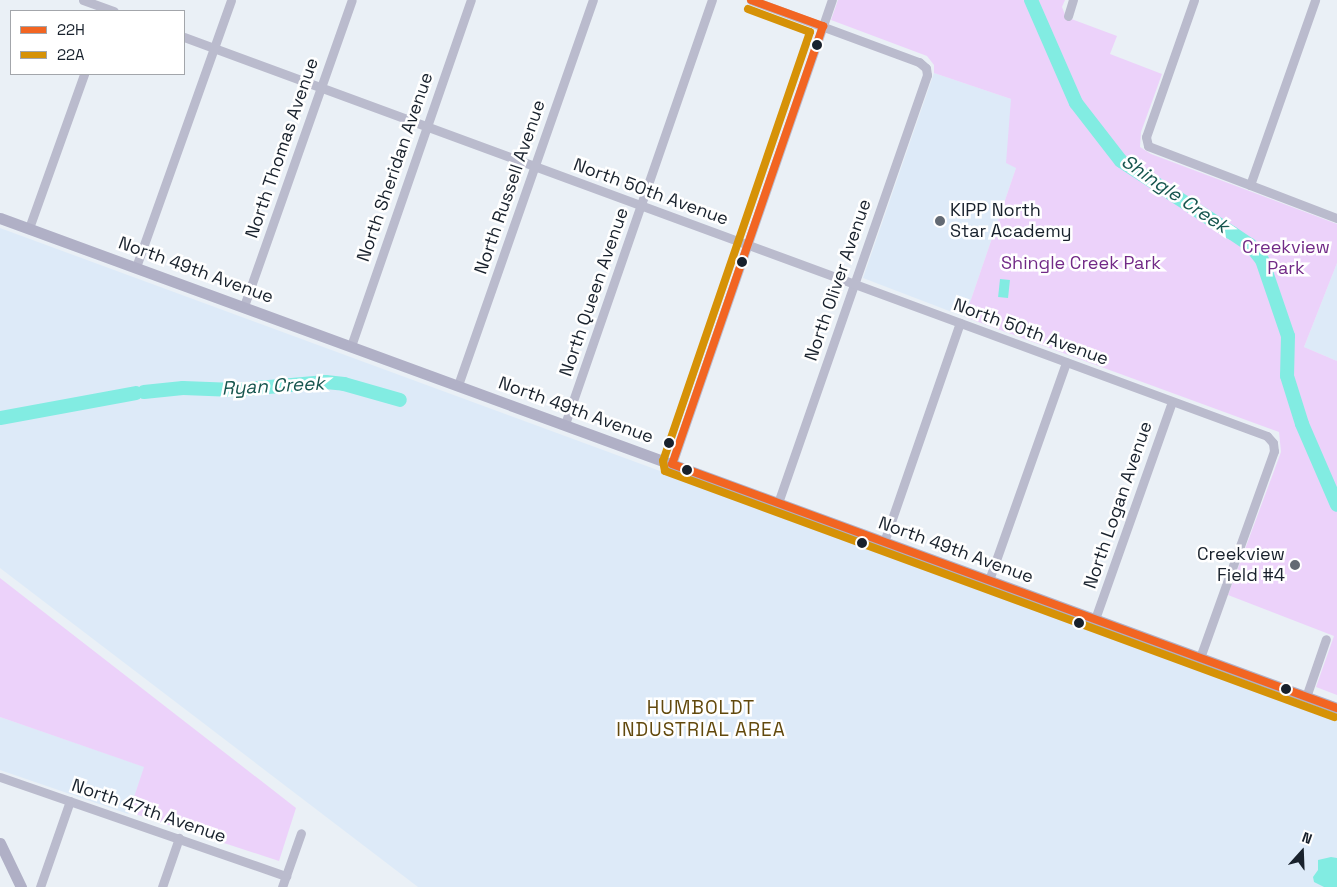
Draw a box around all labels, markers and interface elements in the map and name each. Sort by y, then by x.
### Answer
legend [10,10,185,75]
text: 22H [57,20,85,39]
unlabelled marker [812,40,822,50]
text: 22A [57,45,85,64]
street label: North Thomas Avenue [241,55,323,241]
street label: North Sheridan Avenue [352,69,438,265]
street label: North Russell Avenue [470,97,550,277]
water label: Shingle Creek [1117,150,1233,238]
street label: North 50th Avenue [570,154,732,230]
street label: North Oliver Avenue [800,196,876,364]
place label: KIPP North Star Academy [950,200,1072,242]
street label: North Queen Avenue [555,205,633,379]
marker: KIPP North Star Academy [934,215,946,227]
street label: North 49th Avenue [115,232,277,308]
park label: Creekview Park [1242,237,1330,280]
park label: Shingle Creek Park [1001,252,1161,274]
unlabelled marker [737,257,747,267]
street label: North 50th Avenue [950,294,1112,370]
water label: Ryan Creek [221,372,325,400]
street label: North 49th Avenue [495,372,657,448]
street label: North Logan Avenue [1079,418,1157,592]
unlabelled marker [664,438,674,448]
unlabelled marker [682,465,692,475]
street label: North 49th Avenue [875,512,1037,588]
unlabelled marker [857,538,867,548]
place label: Creekview Field #4 [1197,544,1285,586]
marker: Creekview Field #4 [1289,559,1301,571]
unlabelled marker [1074,618,1084,628]
unlabelled marker [1281,684,1291,694]
district label: HUMBOLDT INDUSTRIAL AREA [614,697,788,741]
street label: North 47th Avenue [69,774,229,848]
north arrow [1277,827,1327,877]
text: N [1300,828,1315,848]

